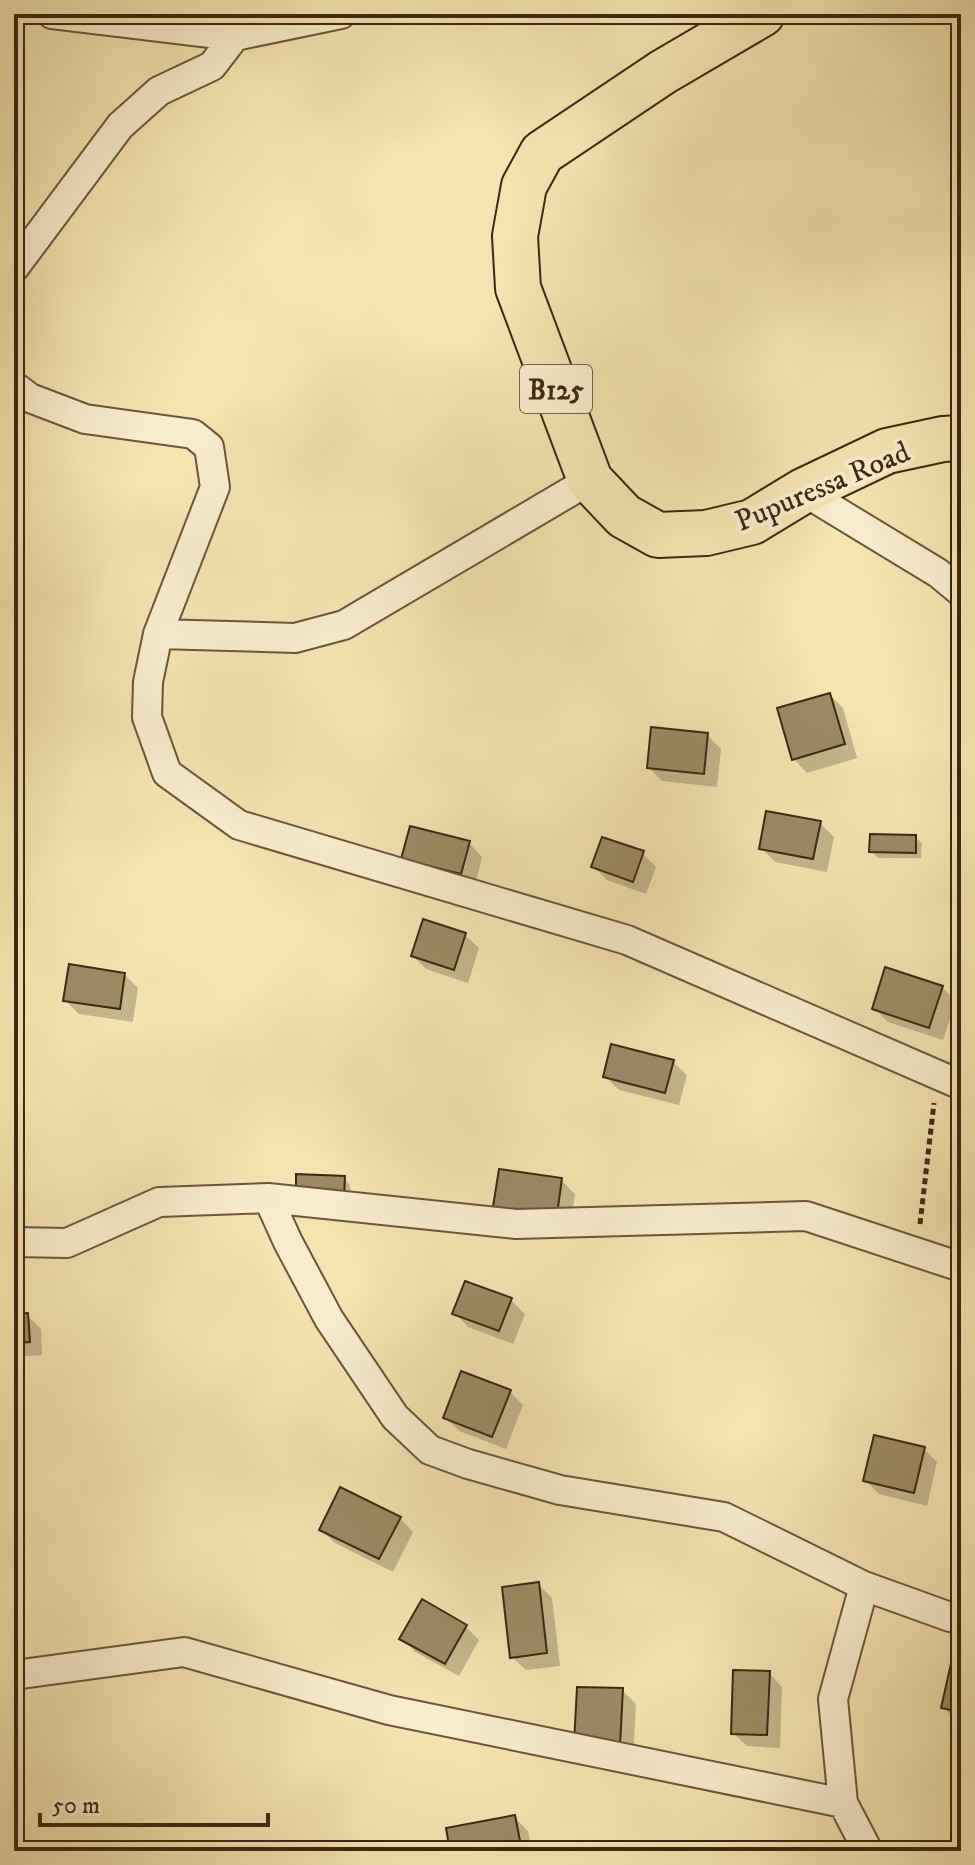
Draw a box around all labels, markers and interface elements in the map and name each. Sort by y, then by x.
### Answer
road number: B125 [520,365,592,413]
street label: Pupuressa Road [730,434,916,541]
scale bar [40,1777,268,1827]
text: 50 m [52,1791,100,1821]

